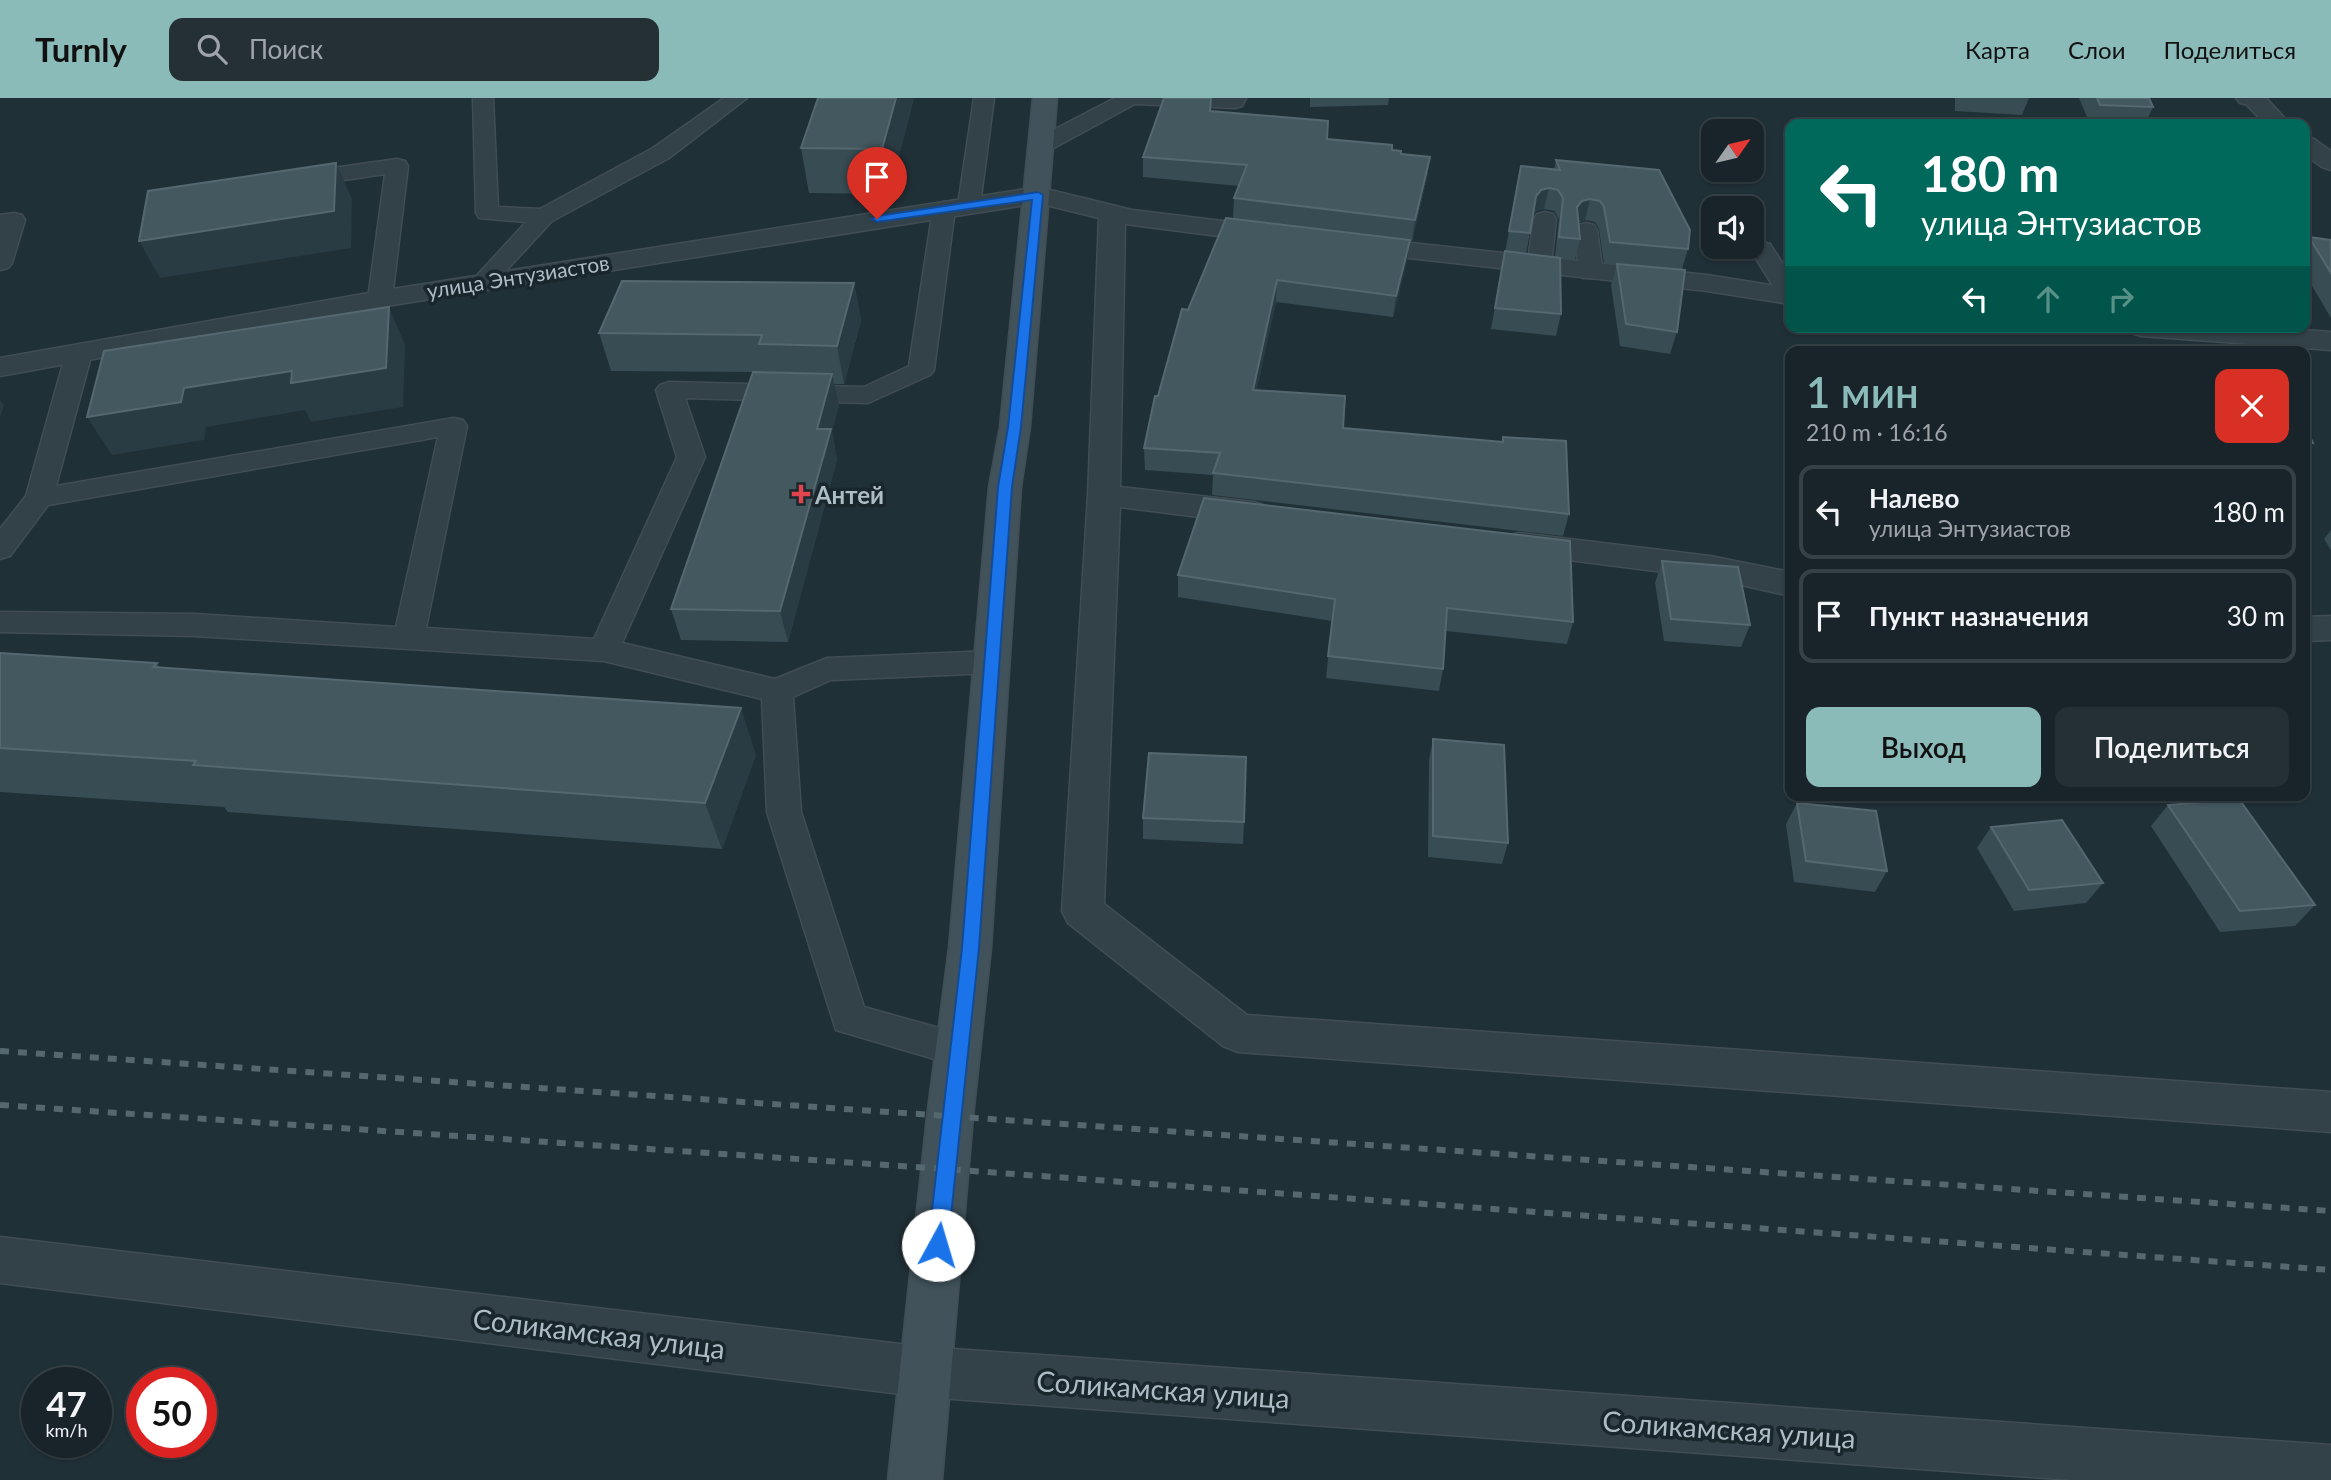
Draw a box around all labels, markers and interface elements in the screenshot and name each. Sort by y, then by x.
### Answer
search box [169,18,659,81]
text: Turnly [35,29,127,69]
icon: search [193,30,231,68]
text: Поиск [249,33,323,65]
text: Карта [1965,35,2030,64]
text: Слои [2068,35,2125,64]
text: Поделиться [2163,35,2296,64]
north arrow [1701,119,1764,182]
map controls [1701,119,1764,259]
text: 180 m [1921,144,2059,202]
pin [847,147,907,219]
icon: left [1806,147,1897,238]
icon: arrive [858,158,896,196]
button: sound [1701,196,1764,259]
text: улица Энтузиастов [1921,203,2202,242]
street label: улица Энтузиастов [425,249,611,303]
icon: left [1956,280,1994,318]
icon: ahead [2029,280,2067,318]
icon: right [2102,280,2140,318]
text: 1 мин [1806,367,1919,417]
button: close [2215,369,2289,443]
text: 210 m · 16:16 [1806,418,1948,446]
place label: Антей [814,480,884,509]
text: Налево [1869,482,1959,514]
marker: Антей [793,486,809,502]
icon: left [1810,493,1848,531]
text: 180 m [2212,496,2285,528]
text: улица Энтузиастов [1869,514,2071,542]
icon: arrive [1810,597,1848,635]
text: Пункт назначения [1869,600,2089,632]
text: 30 m [2227,600,2285,632]
button: Выход [1806,707,2041,787]
button: Поделиться [2055,707,2289,787]
position arrow [901,1208,975,1282]
street label: Соликамская улица [471,1301,727,1365]
street label: Соликамская улица [1035,1363,1291,1415]
speed limit sign: 50 [126,1367,217,1458]
text: 47 [46,1382,87,1424]
street label: Соликамская улица [1601,1403,1857,1455]
text: km/h [45,1419,88,1441]

